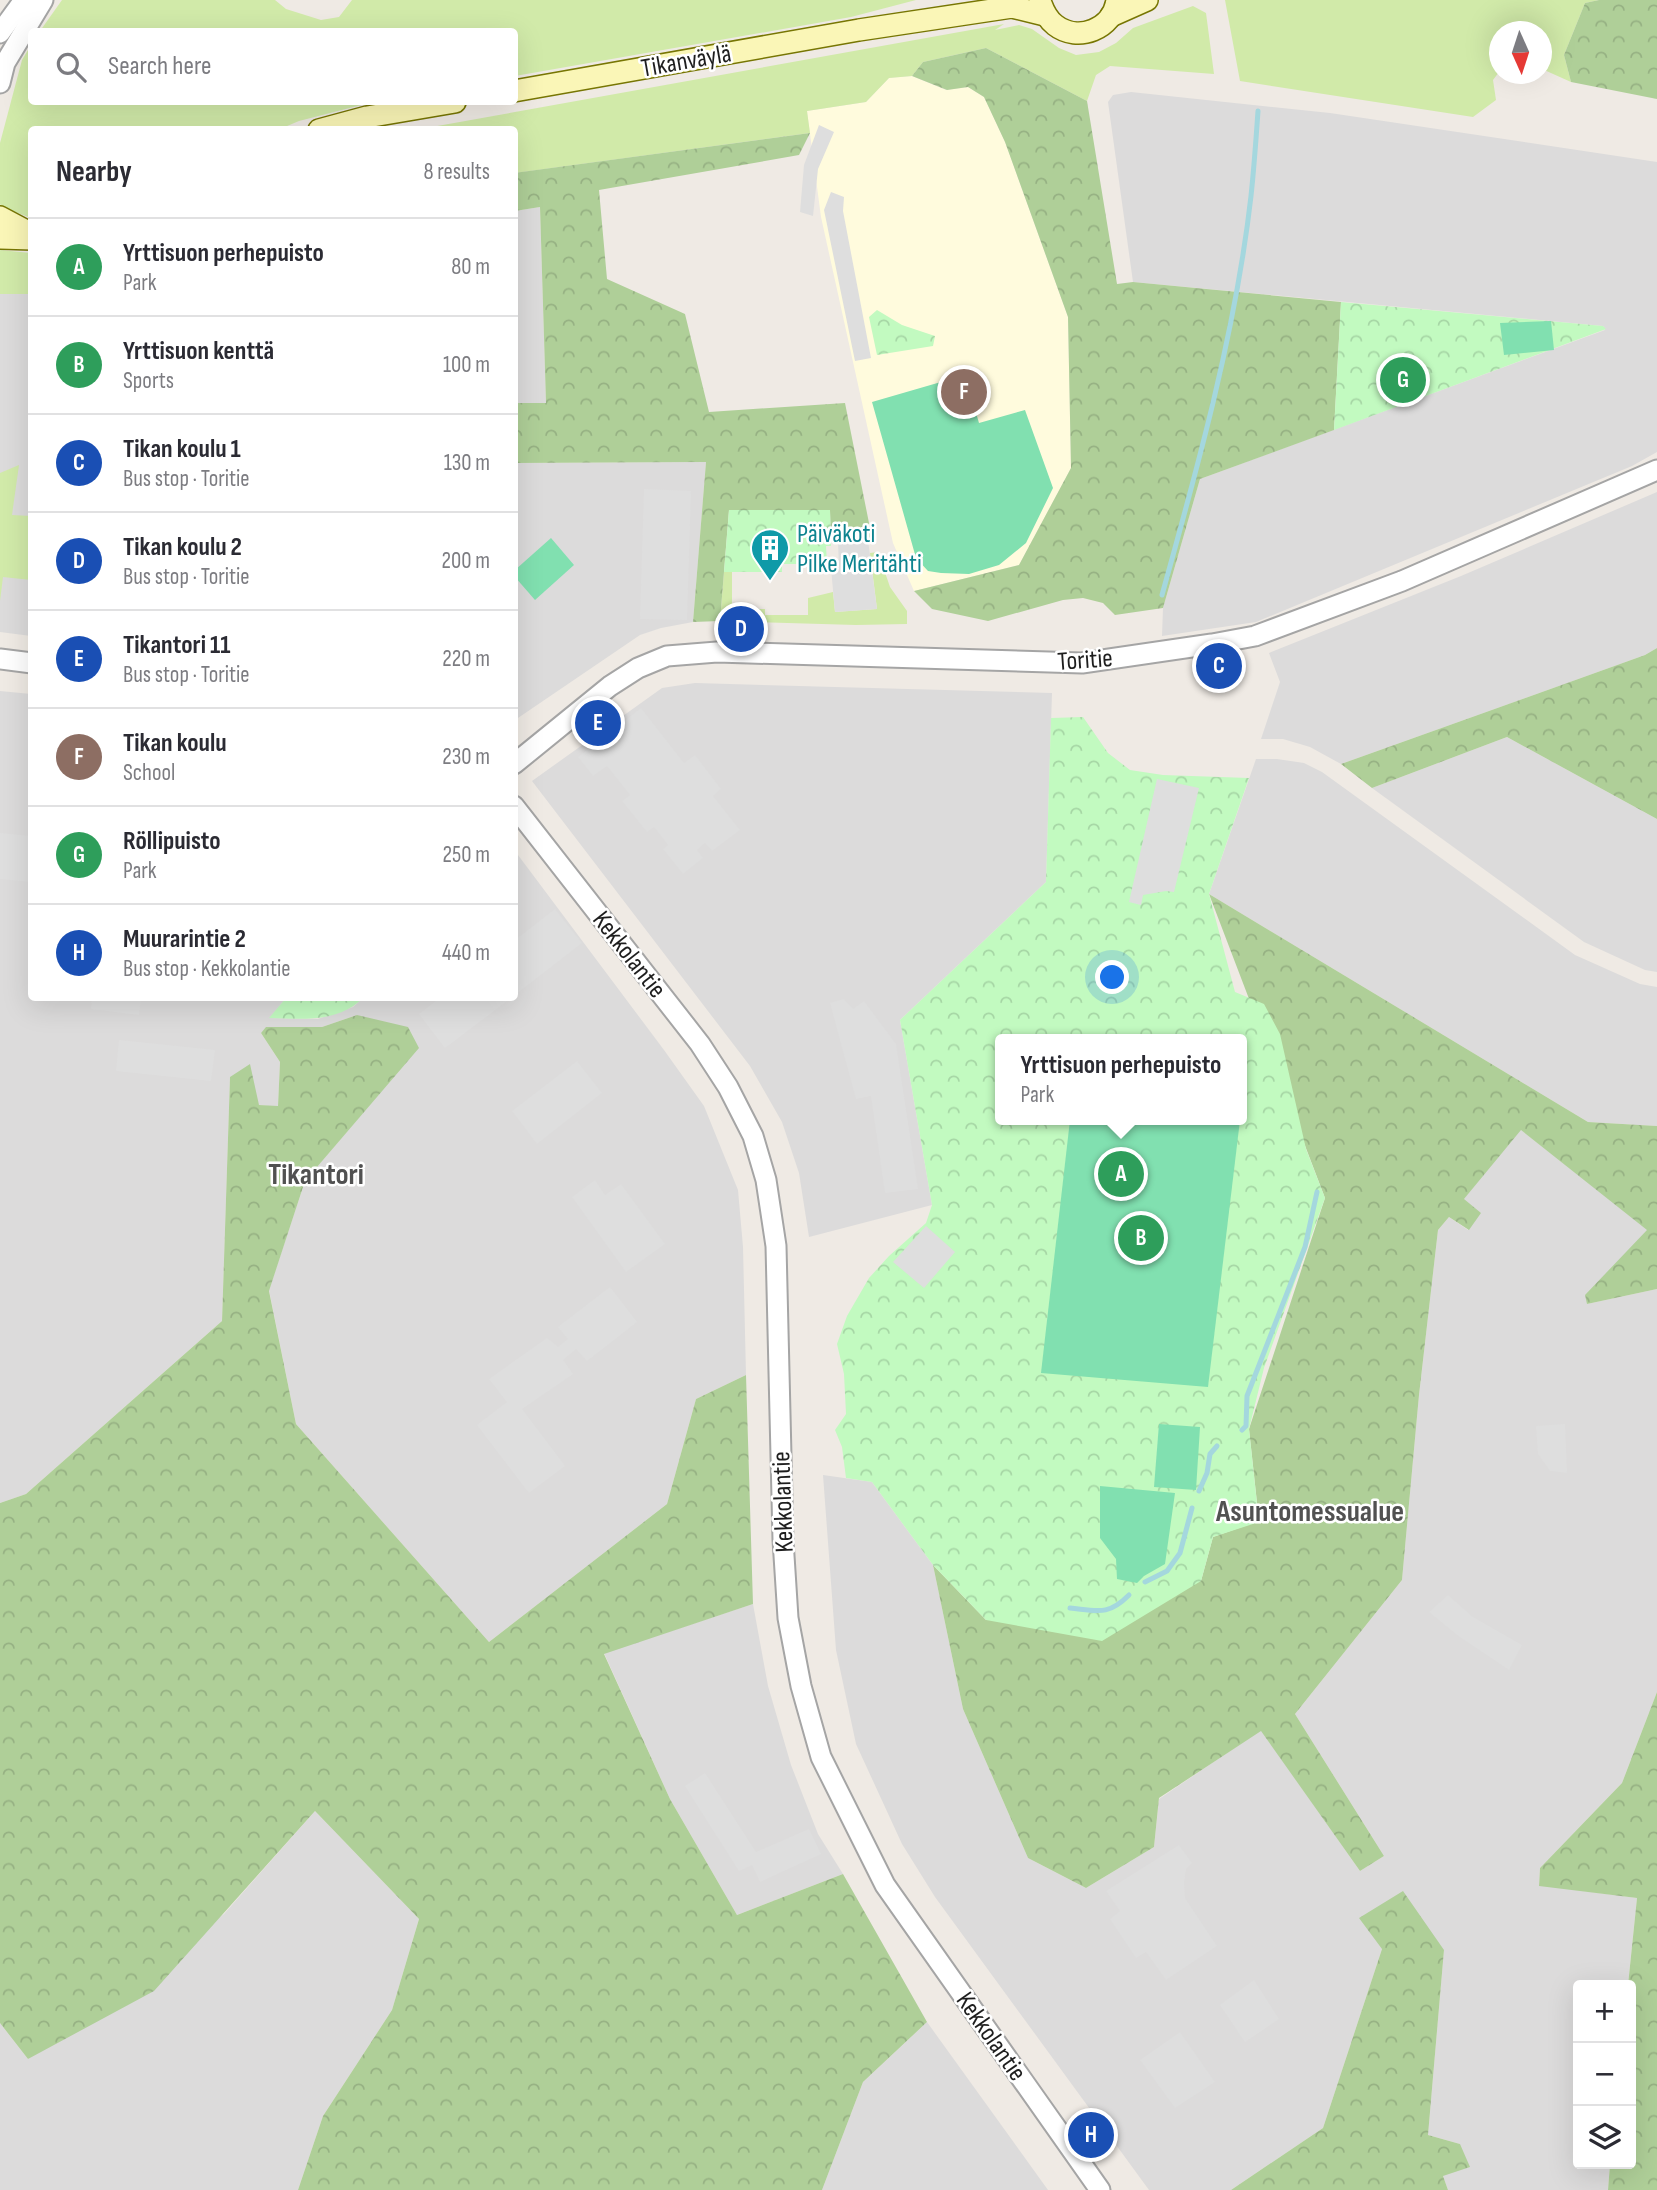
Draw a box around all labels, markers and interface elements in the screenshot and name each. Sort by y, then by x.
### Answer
north arrow [1489,21,1552,84]
search box [28,28,518,105]
street label: Tikanväylä [639,38,734,85]
icon: search [52,48,90,86]
text: Search here [108,51,211,82]
text: Nearby [56,154,132,190]
text: 8 results [424,158,490,186]
text: Yrttisuon perhepuisto [123,238,324,269]
text: A [74,253,84,281]
text: 80 m [451,253,490,281]
text: Park [123,269,157,297]
text: Yrttisuon kenttä [123,336,274,367]
text: B [74,351,84,379]
text: 100 m [443,351,490,379]
pin: G [1380,354,1426,406]
pin: F [941,366,987,418]
text: Sports [123,367,174,395]
text: Tikan koulu 1 [123,434,241,465]
text: C [73,449,85,477]
text: 130 m [444,449,490,477]
text: Bus stop · Toritie [123,465,250,493]
place label: Päiväkoti Pilke Meritähti [797,519,922,580]
building icon: Päiväkoti Pilke Meritähti [749,527,791,582]
text: Tikan koulu 2 [123,532,242,563]
text: D [73,547,85,575]
text: 200 m [442,547,490,575]
text: Bus stop · Toritie [123,563,250,591]
pin: D [718,603,764,655]
text: Tikantori 11 [123,630,230,661]
pin: C [1196,640,1242,692]
street label: Toritie [1057,643,1114,678]
text: E [74,645,84,673]
text: 220 m [442,645,490,673]
text: Bus stop · Toritie [123,661,250,689]
pin: E [575,697,621,749]
text: Tikan koulu [123,728,227,759]
text: F [74,743,84,771]
text: 230 m [442,743,490,771]
text: School [123,759,175,787]
text: Röllipuisto [123,826,221,857]
text: G [73,841,85,869]
text: 250 m [443,841,490,869]
text: Park [123,857,157,885]
street label: Kekkolantie [585,905,672,1004]
text: Muurarintie 2 [123,924,246,955]
text: H [73,939,85,967]
text: 440 m [442,939,490,967]
text: Bus stop · Kekkolantie [123,955,291,983]
your location [1095,960,1129,994]
popup [995,1034,1247,1125]
text: Yrttisuon perhepuisto [1021,1050,1221,1081]
text: Park [1021,1081,1054,1109]
pin: A [1098,1148,1144,1200]
district label: Tikantori [268,1157,364,1193]
pin: B [1118,1212,1164,1264]
street label: Kekkolantie [766,1451,801,1553]
district label: Asuntomessualue [1215,1494,1404,1530]
map controls [1573,1980,1636,2169]
button: + [1573,1980,1636,2043]
street label: Kekkolantie [949,1986,1033,2087]
button: − [1573,2043,1636,2106]
button: layers [1573,2106,1636,2169]
pin: H [1068,2109,1114,2161]

